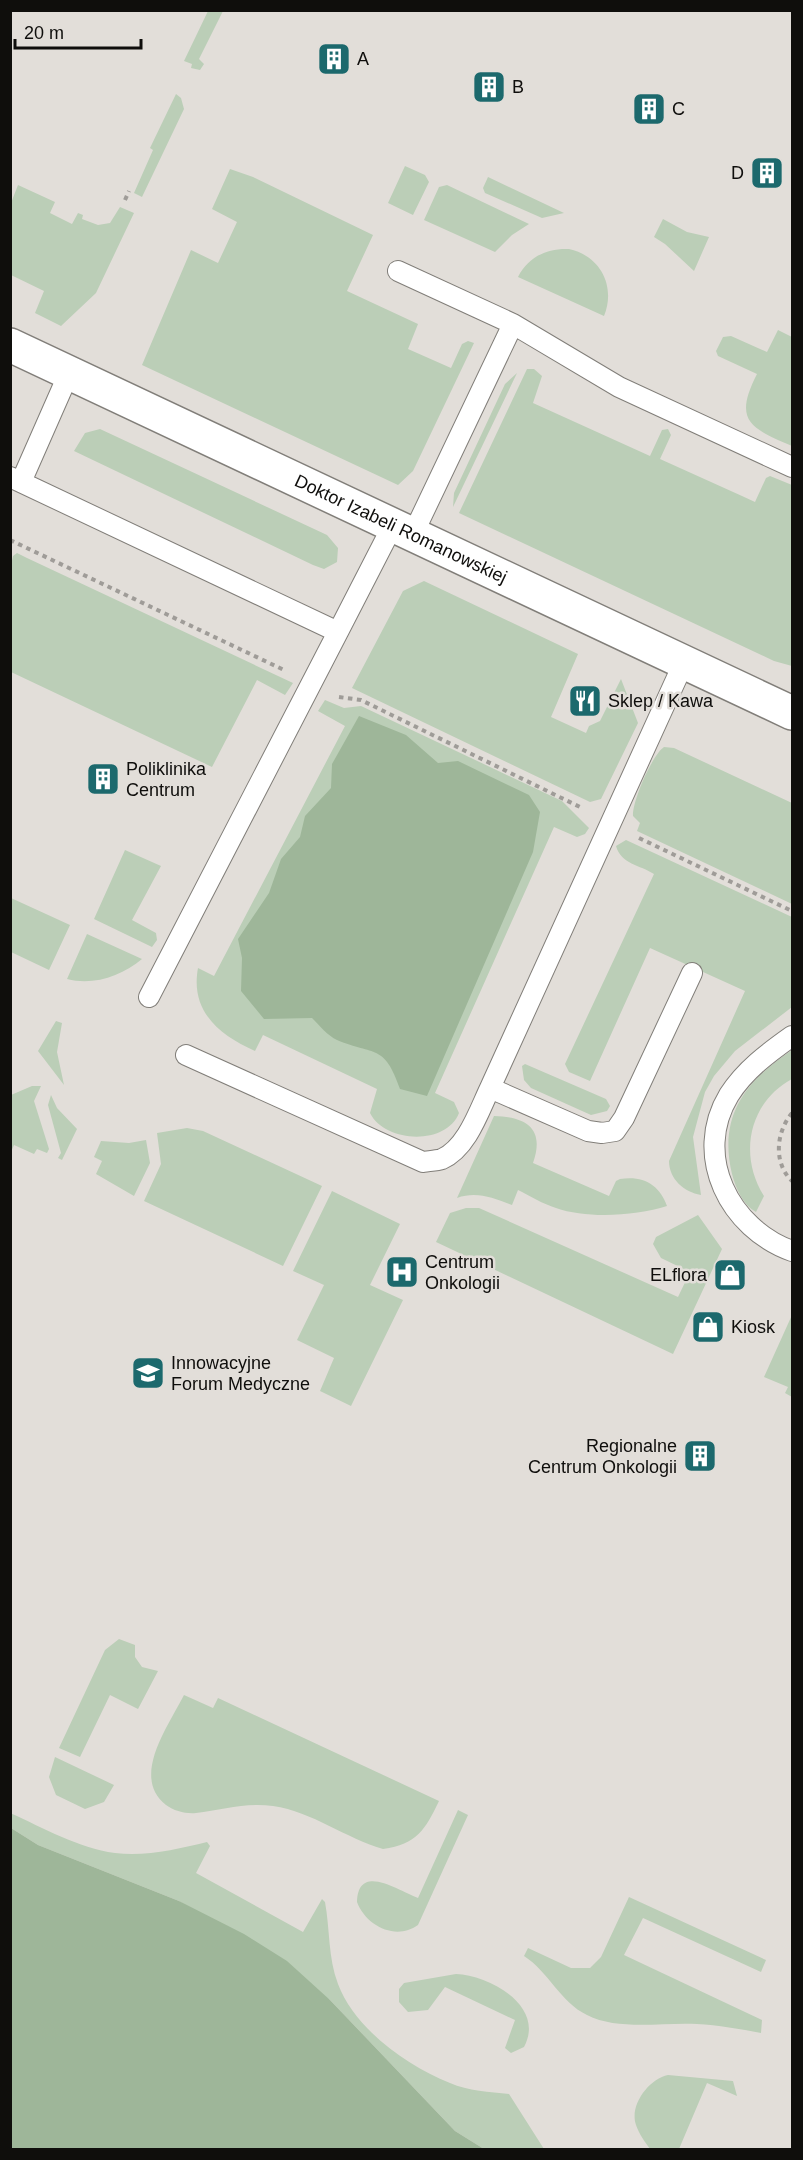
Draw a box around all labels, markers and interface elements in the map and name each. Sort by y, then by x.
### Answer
scale bar [15,12,141,50]
text: 20 m [24,23,64,43]
building icon: A [316,41,352,77]
place label: A [357,49,369,69]
building icon: B [471,69,507,105]
place label: B [512,77,524,97]
building icon: C [631,91,667,127]
place label: C [672,99,685,119]
building icon: D [749,155,785,191]
place label: D [731,163,744,183]
street label: Doktor Izabeli Romanowskiej [292,470,510,587]
restaurant icon: Sklep / Kawa [567,683,603,719]
place label: Sklep / Kawa [608,691,714,711]
place label: Poliklinika Centrum [126,759,207,800]
building icon: Poliklinika Centrum [85,761,121,797]
place label: Centrum Onkologii [425,1252,500,1293]
hospital icon: Centrum Onkologii [384,1254,420,1290]
shop icon: ELflora [712,1257,748,1293]
place label: ELflora [650,1265,708,1285]
shop icon: Kiosk [690,1309,726,1345]
place label: Kiosk [731,1317,776,1337]
place label: Innowacyjne Forum Medyczne [171,1353,310,1394]
school or university icon: Innowacyjne Forum Medyczne [130,1355,166,1391]
place label: Regionalne Centrum Onkologii [528,1436,677,1477]
building icon: Regionalne Centrum Onkologii [682,1438,718,1474]

